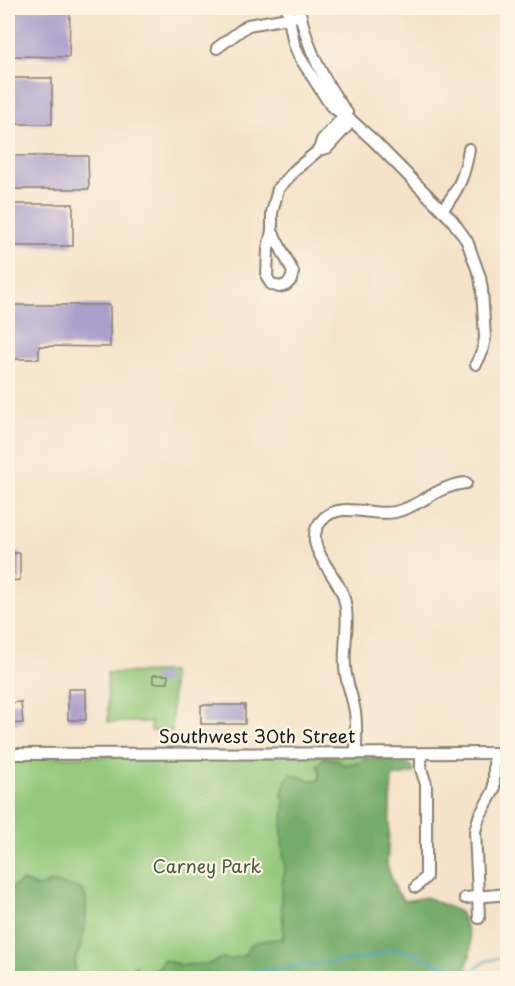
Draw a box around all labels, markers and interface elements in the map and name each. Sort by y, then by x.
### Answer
street label: Southwest 30th Street [159,722,355,749]
park label: Carney Park [153,852,261,879]

